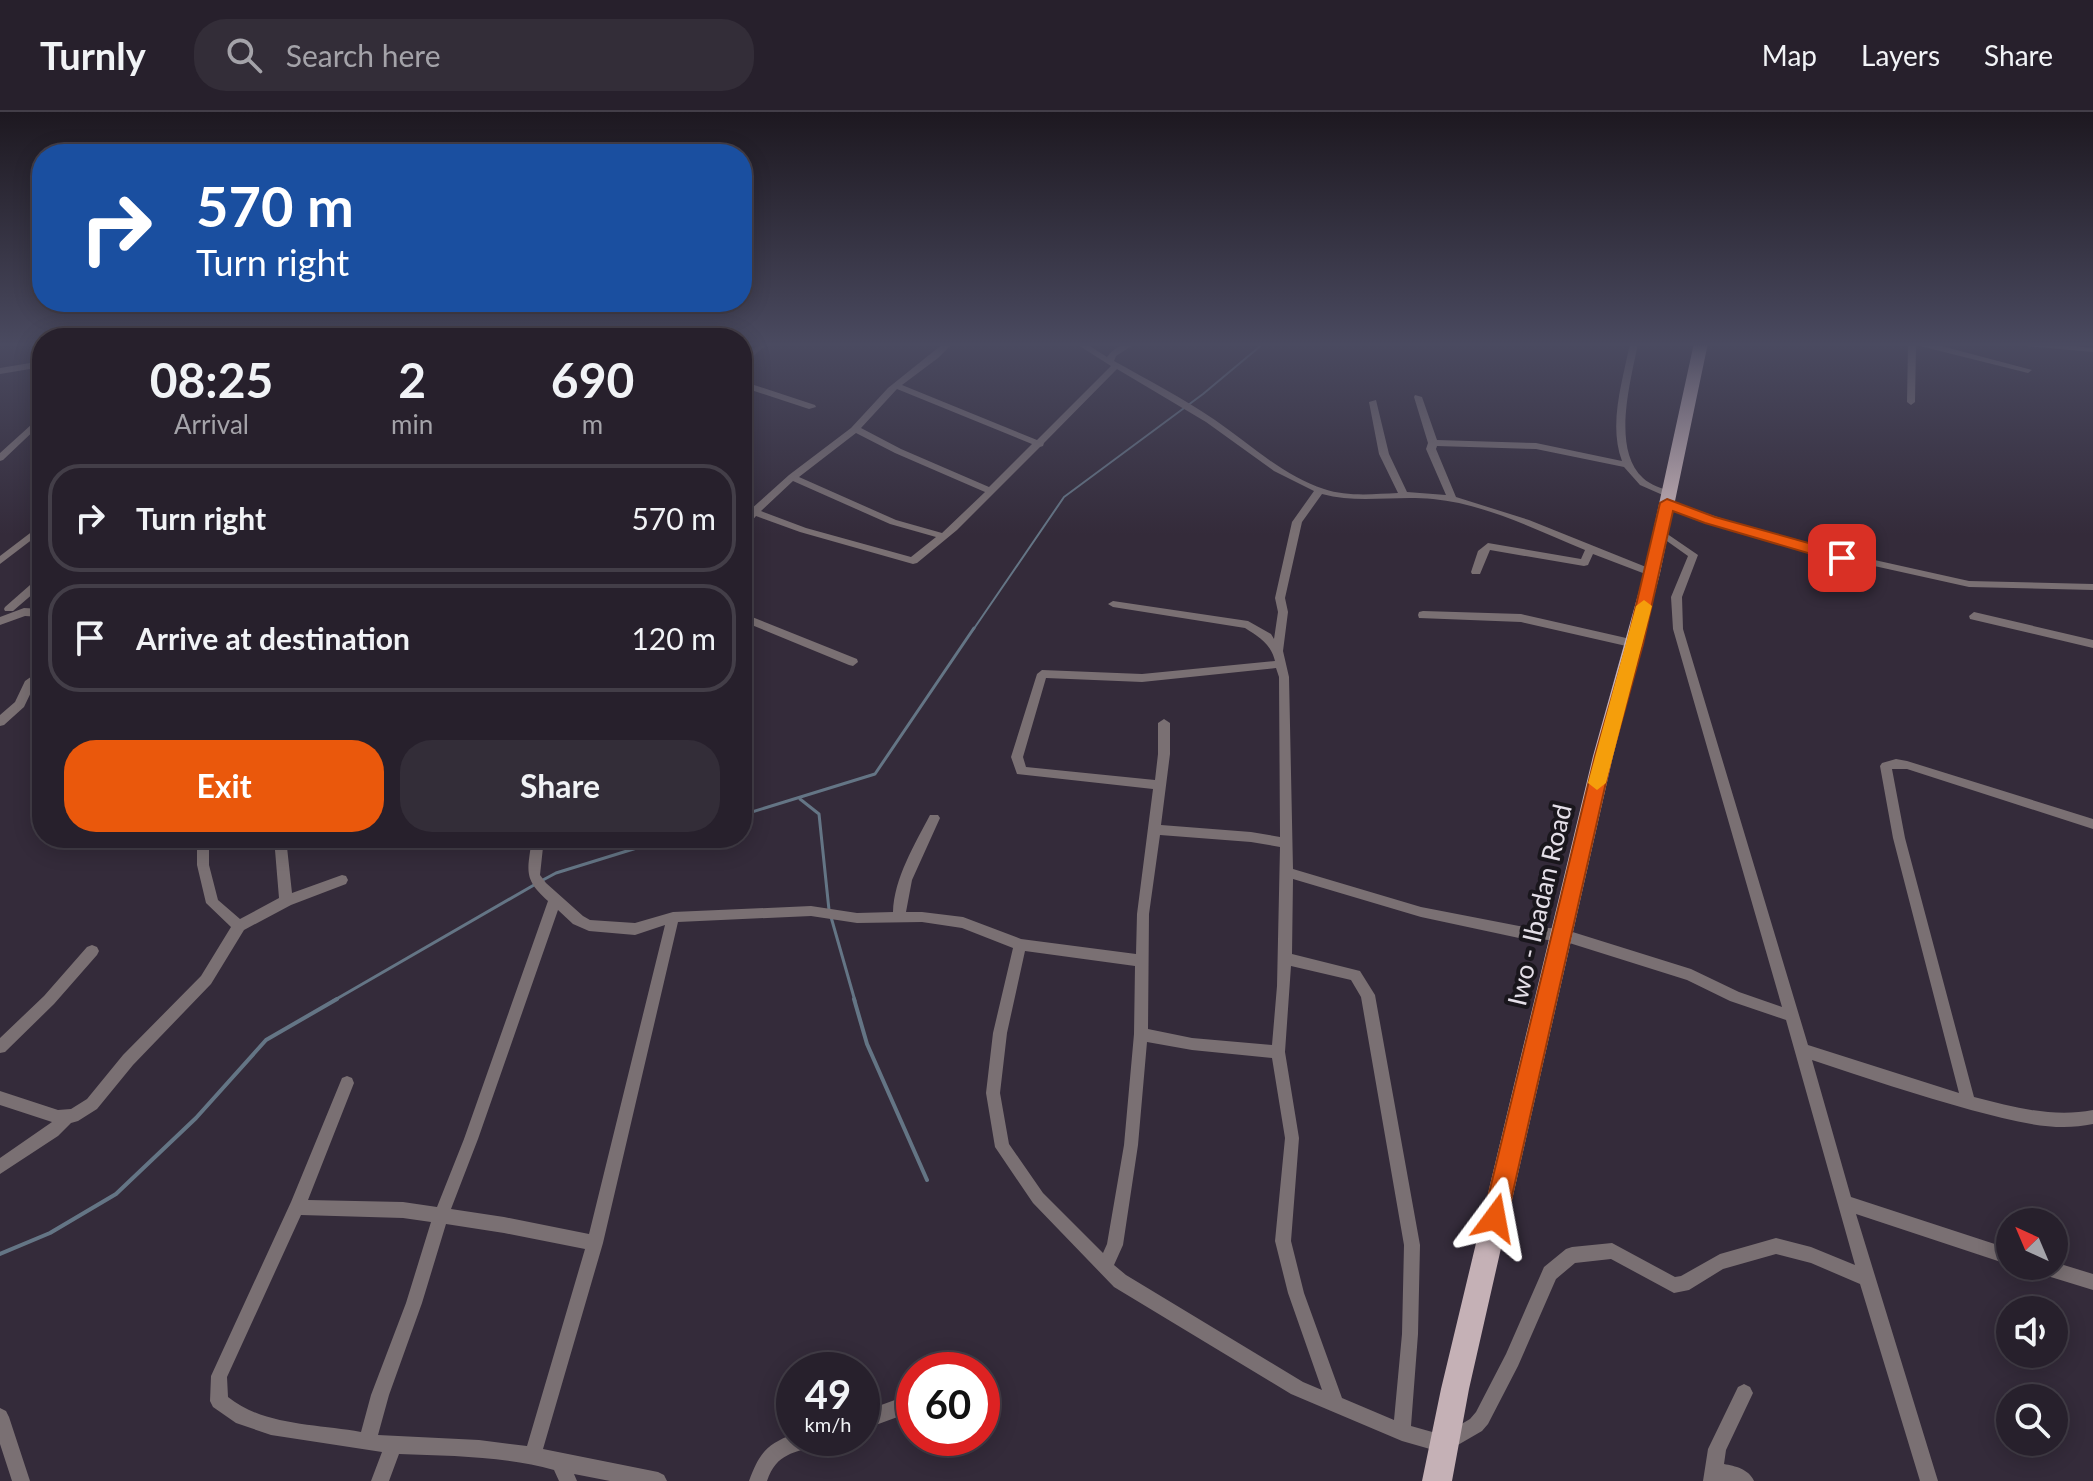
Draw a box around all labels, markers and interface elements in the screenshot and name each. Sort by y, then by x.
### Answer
search box [194,19,754,91]
text: Turnly [40,32,146,78]
icon: search [222,33,266,77]
text: Search here [286,37,441,73]
text: Map [1762,38,1817,72]
text: Layers [1861,38,1940,72]
text: Share [1984,38,2053,72]
text: 570 m [196,172,354,239]
icon: right [64,176,168,280]
text: Turn right [196,240,349,284]
text: 08:25 [150,351,273,408]
text: 2 [398,351,426,408]
text: 690 [551,351,634,408]
text: Arrival [174,408,249,440]
text: min [391,408,433,440]
text: m [582,408,603,440]
icon: right [68,496,112,540]
text: Turn right [136,500,266,536]
text: 570 m [631,500,716,536]
pin [1808,524,1876,592]
icon: arrive [1820,536,1864,580]
icon: arrive [68,616,112,660]
text: Arrive at destination [136,620,410,656]
text: 120 m [631,620,716,656]
button: Exit [64,740,384,832]
button: Share [400,740,720,832]
street label: Iwo - Ibadan Road [1500,801,1578,1009]
position arrow [1453,1176,1537,1260]
north arrow [1996,1208,2068,1280]
map controls [1996,1208,2068,1456]
button: sound [1996,1296,2068,1368]
speed limit sign: 60 [896,1352,1000,1456]
text: 49 [805,1370,851,1418]
button: search [1996,1384,2068,1456]
text: km/h [805,1412,851,1436]

